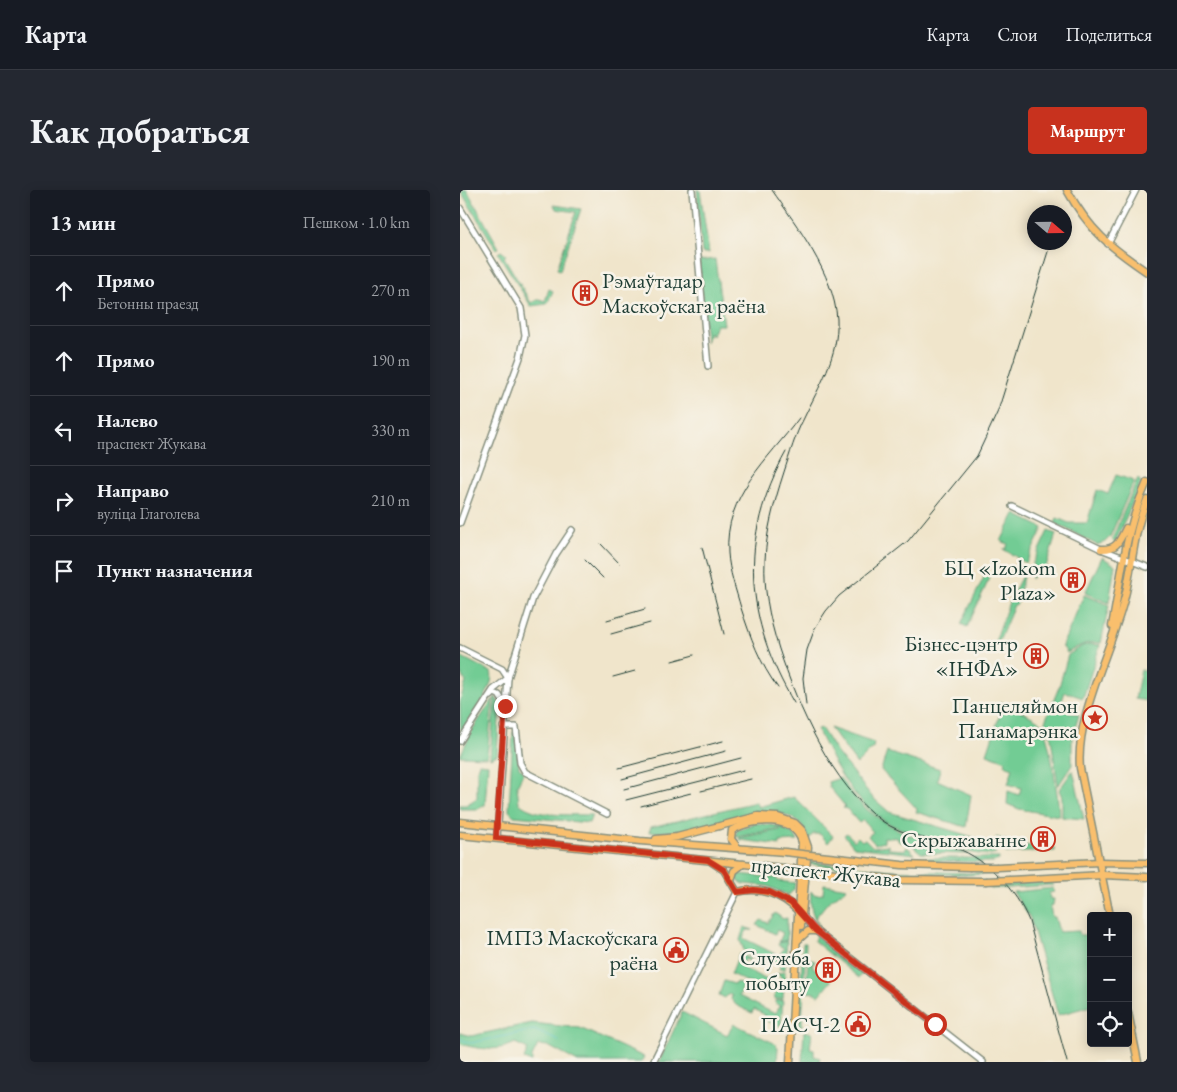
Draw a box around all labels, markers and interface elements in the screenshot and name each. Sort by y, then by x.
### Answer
text: Карта [25,19,87,50]
text: Карта [927,23,970,46]
text: Слои [998,23,1037,46]
text: Поделиться [1065,23,1152,46]
button: Маршрут [1028,107,1147,154]
text: Как добраться [30,108,250,153]
north arrow [1027,205,1072,250]
text: 13 мин [50,209,116,236]
text: Пешком · 1.0 km [303,212,410,233]
place label: Рэмаўтадар Маскоўскага раёна [602,266,766,320]
text: Прямо [97,268,155,293]
icon: ahead [50,277,78,305]
text: 270 m [371,280,410,301]
building icon: Рэмаўтадар Маскоўскага раёна [572,280,598,306]
text: Бетонны праезд [97,293,199,314]
icon: ahead [50,347,78,375]
text: Прямо [97,348,155,373]
text: 190 m [371,350,410,371]
text: Налево [97,408,158,433]
icon: left [50,417,78,445]
text: 330 m [371,420,410,441]
text: праспект Жукава [97,433,206,454]
text: Направо [97,478,169,503]
icon: right [50,487,78,515]
text: 210 m [371,490,410,511]
text: вуліца Глаголева [97,503,200,524]
place label: БЦ «Izokom Plaza» [944,553,1056,607]
icon: arrive [50,557,78,585]
text: Пункт назначения [97,558,253,583]
building icon: БЦ «Izokom Plaza» [1060,567,1086,593]
place label: Бізнес-цэнтр «ІНФА» [904,629,1018,683]
building icon: Бізнес-цэнтр «ІНФА» [1023,643,1049,669]
place label: Панцеляймон Панамарэнка [952,691,1078,745]
route end [494,695,517,718]
place icon: Панцеляймон Панамарэнка [1082,705,1108,731]
place label: Скрыжаванне [902,825,1026,854]
building icon: Скрыжаванне [1030,826,1056,852]
street label: праспект Жукава [750,850,903,894]
map controls [1087,912,1132,1047]
button: + [1087,912,1132,957]
place label: ІМПЗ Маскоўскага раёна [486,923,658,977]
public building icon: ІМПЗ Маскоўскага раёна [663,937,689,963]
place label: Служба побыту [740,943,810,997]
building icon: Служба побыту [815,957,841,983]
button: − [1087,957,1132,1002]
button: locate [1087,1002,1132,1047]
place label: ПАСЧ-2 [760,1010,840,1039]
public building icon: ПАСЧ-2 [845,1011,871,1037]
route start [924,1013,947,1036]

